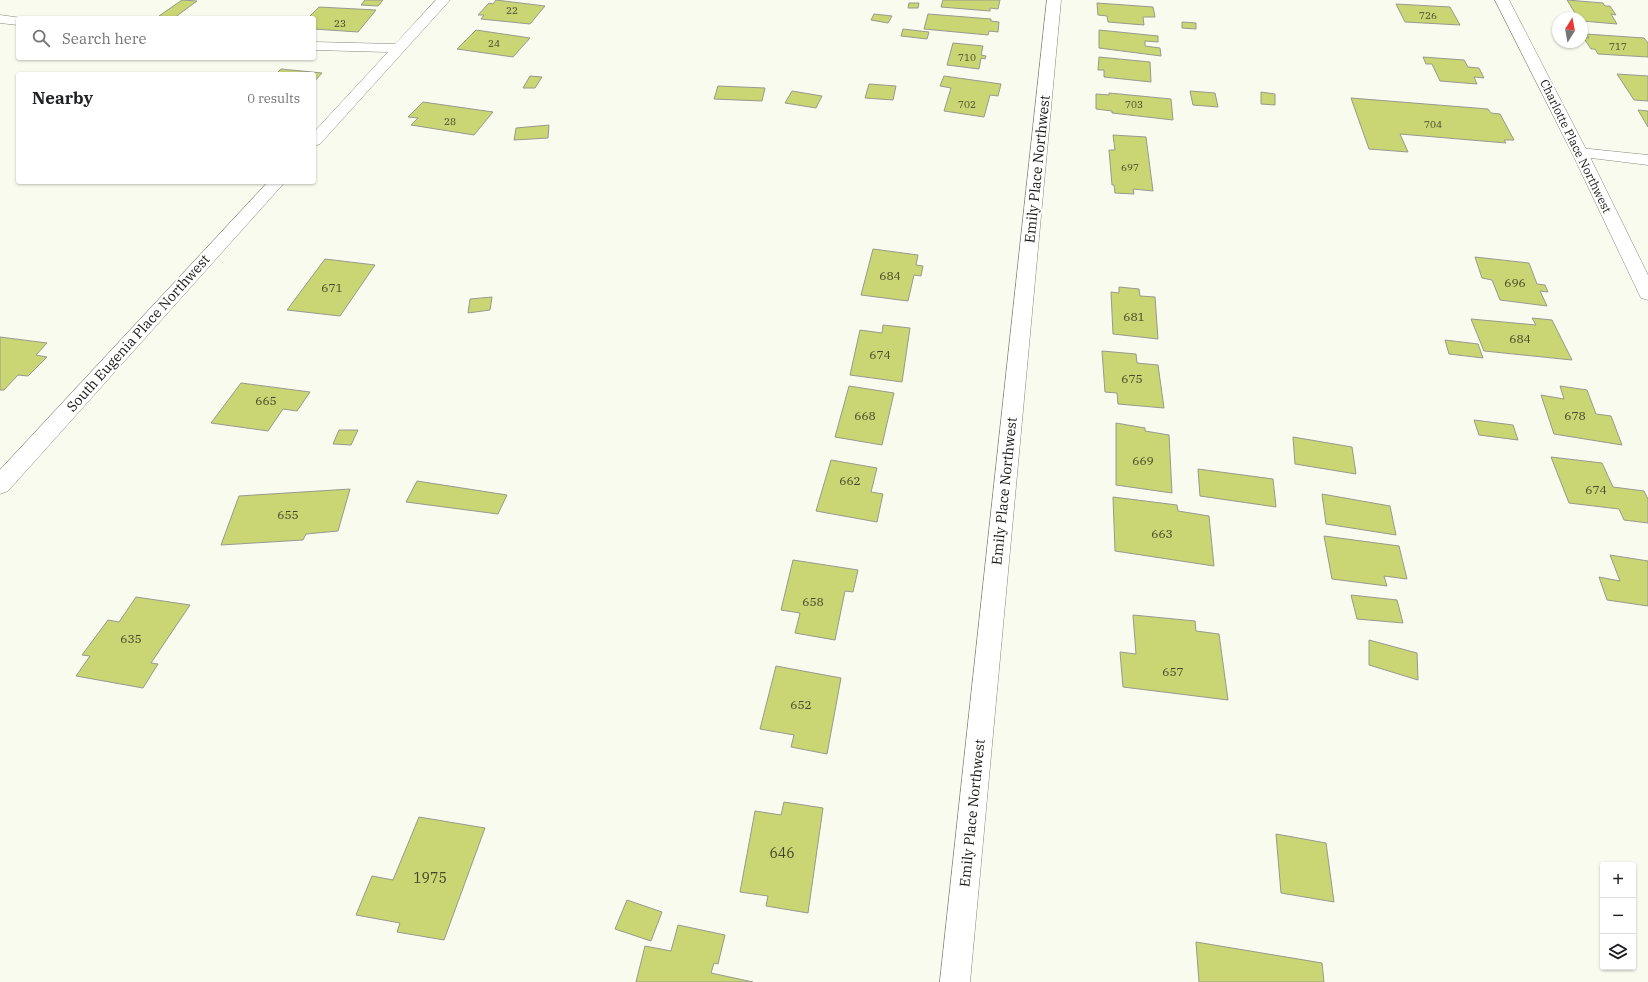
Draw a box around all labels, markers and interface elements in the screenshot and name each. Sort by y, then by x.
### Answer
house number: 22 [506,4,518,17]
house number: 726 [1419,9,1437,22]
north arrow [1552,12,1588,48]
search box [16,16,316,60]
house number: 23 [334,17,346,30]
icon: search [30,27,52,49]
text: Search here [62,29,147,48]
house number: 24 [488,37,500,50]
house number: 717 [1609,40,1627,53]
house number: 710 [958,51,976,64]
street label: Charlotte Place Northwest [1537,77,1615,215]
text: Nearby [32,87,93,109]
text: 0 results [247,90,300,107]
street label: Emily Place Northwest [1020,94,1054,244]
house number: 702 [958,98,976,111]
house number: 703 [1125,98,1143,111]
house number: 28 [444,115,456,128]
house number: 704 [1424,118,1442,131]
house number: 697 [1121,161,1139,174]
street label: South Eugenia Place Northwest [63,251,214,415]
house number: 684 [879,268,901,283]
house number: 696 [1504,275,1526,290]
house number: 671 [321,280,343,295]
house number: 681 [1123,309,1145,324]
house number: 684 [1509,331,1531,346]
house number: 674 [869,347,891,362]
house number: 675 [1121,371,1143,386]
house number: 665 [255,393,277,408]
house number: 668 [854,408,876,423]
house number: 678 [1564,408,1586,423]
street label: Emily Place Northwest [987,416,1021,566]
house number: 669 [1132,453,1154,468]
house number: 662 [839,473,861,488]
house number: 674 [1585,482,1607,497]
house number: 655 [277,507,299,522]
house number: 663 [1151,526,1173,541]
house number: 658 [802,594,824,609]
house number: 635 [120,631,142,646]
house number: 657 [1162,664,1184,679]
house number: 652 [790,697,812,712]
street label: Emily Place Northwest [955,738,989,888]
house number: 646 [769,844,795,862]
map controls [1600,862,1636,970]
button: + [1600,862,1636,898]
house number: 1975 [413,869,447,887]
button: − [1600,898,1636,934]
button: layers [1600,934,1636,970]

